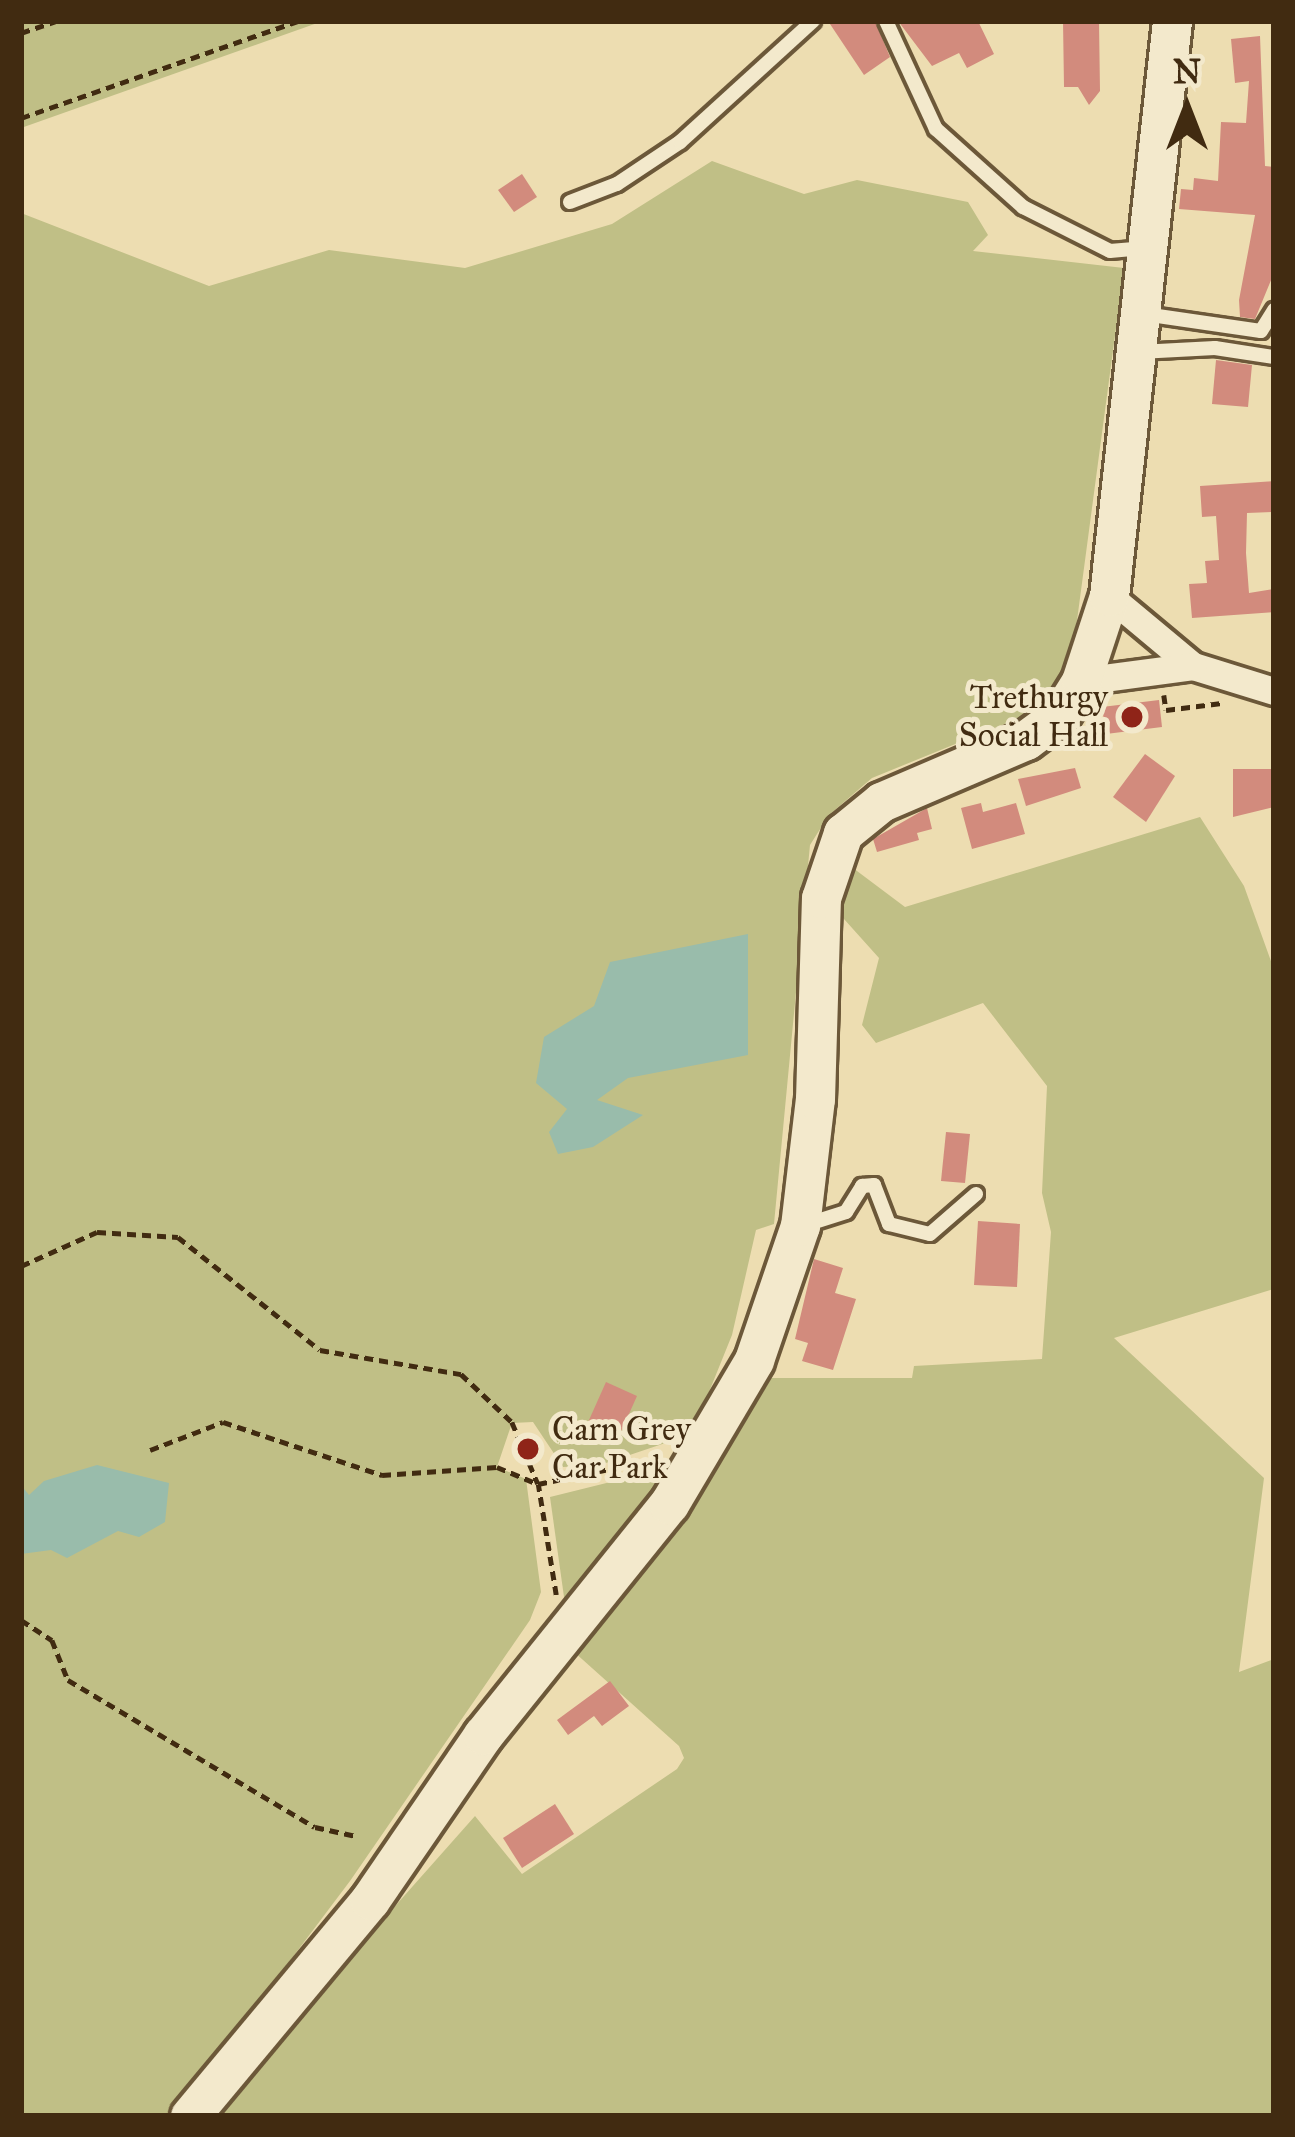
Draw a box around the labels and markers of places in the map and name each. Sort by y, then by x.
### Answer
place label: Trethurgy Social Hall [959,678,1108,756]
marker: Trethurgy Social Hall [1119,704,1145,730]
place label: Carn Grey Car Park [552,1410,691,1488]
marker: Carn Grey Car Park [515,1436,541,1462]

